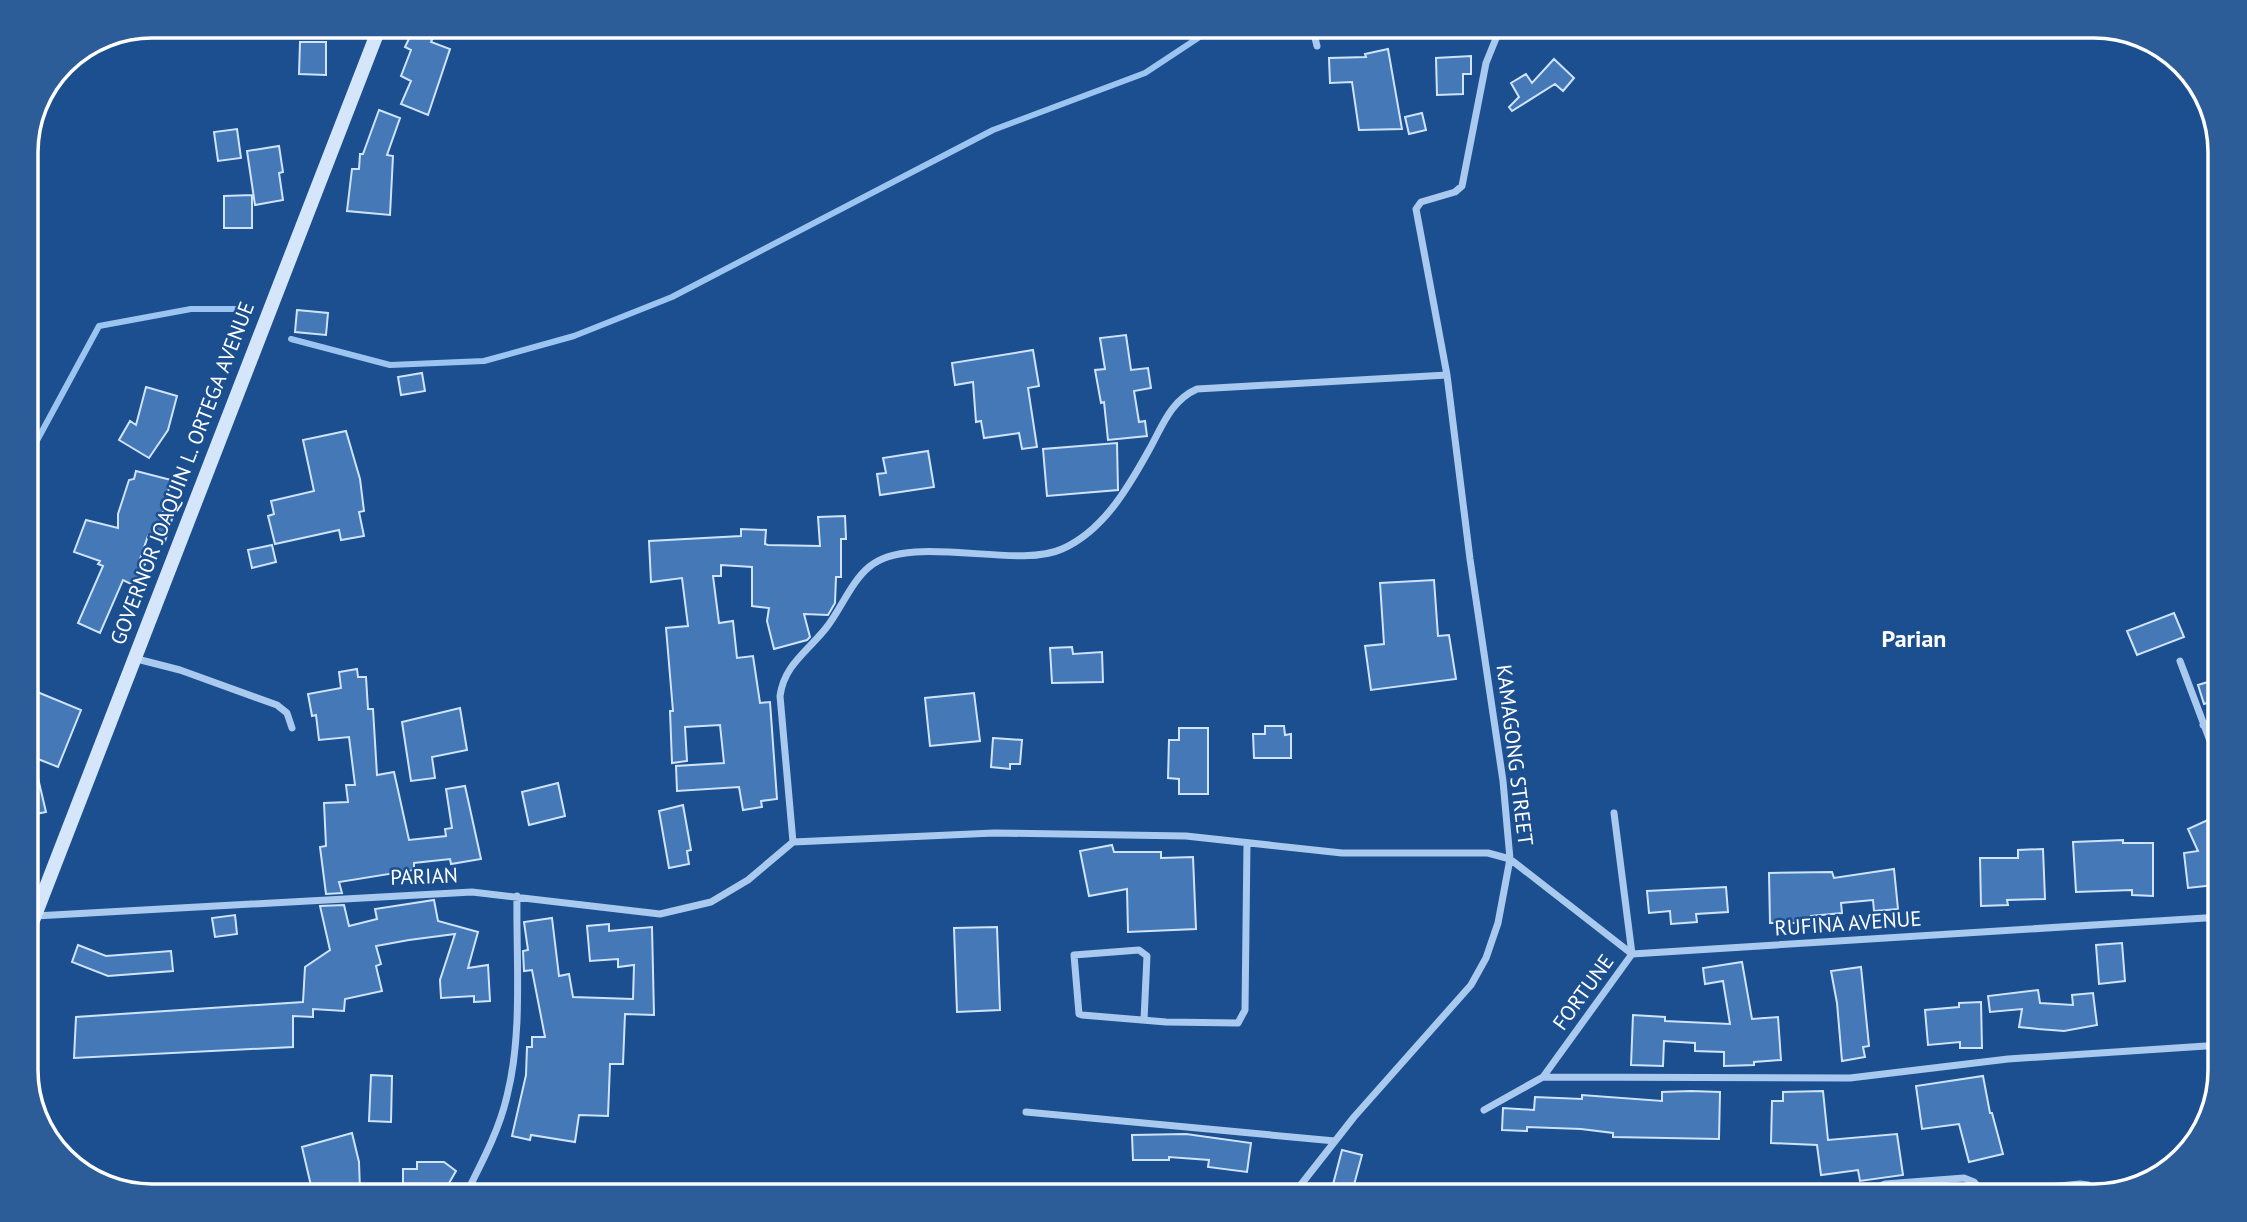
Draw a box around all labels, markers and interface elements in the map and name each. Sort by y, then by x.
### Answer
street label: GOVERNOR JOAQUIN L. ORTEGA AVENUE [104,298,260,648]
district label: Parian [1882,623,1946,654]
street label: KAMAGONG STREET [1491,663,1540,847]
street label: PARIAN [390,861,458,891]
street label: RUFINA AVENUE [1774,904,1922,942]
street label: FORTUNE [1546,949,1620,1035]

